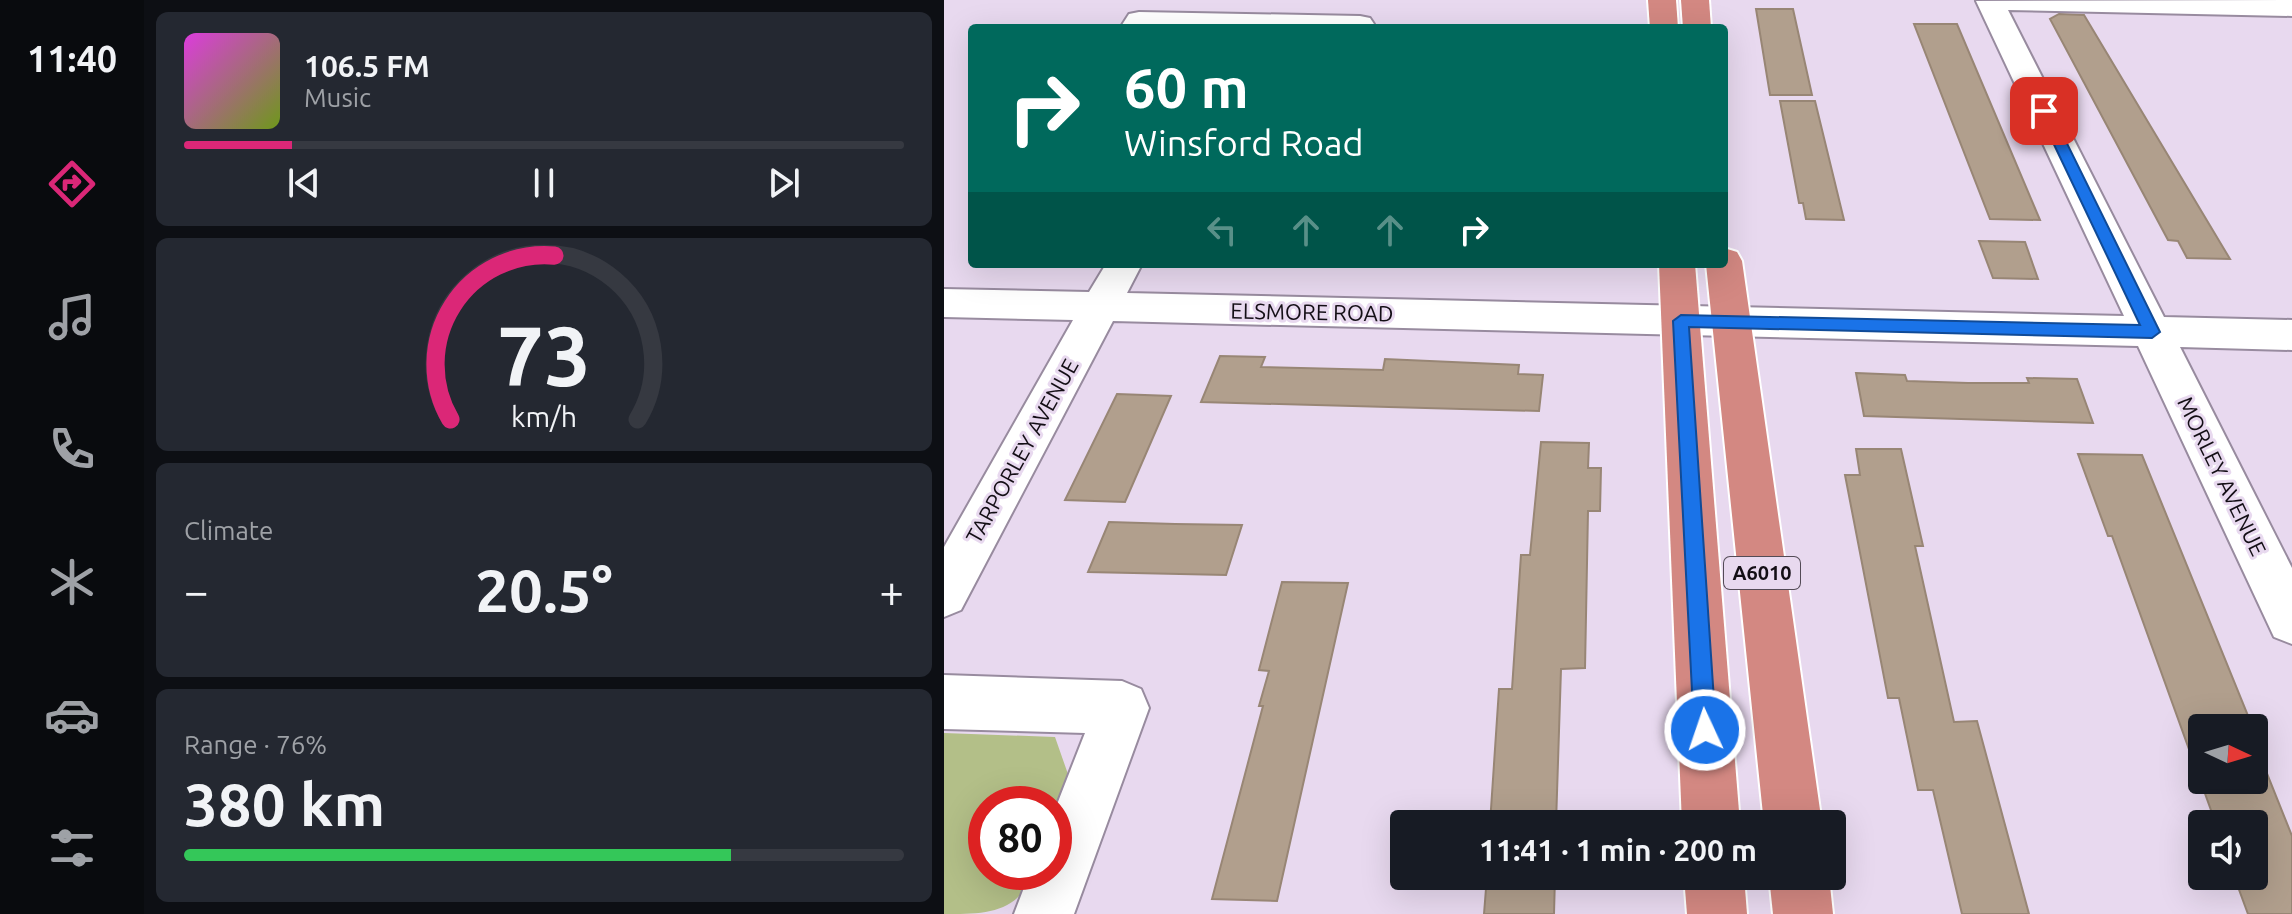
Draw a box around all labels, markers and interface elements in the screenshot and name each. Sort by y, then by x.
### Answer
text: 11:40 [27,38,117,79]
text: 106.5 FM [304,49,430,83]
icon: right [992,56,1096,160]
text: 60 m [1124,56,1249,119]
pin [2010,77,2078,145]
text: Music [304,83,371,112]
icon: arrive [2022,89,2066,133]
text: Winsford Road [1124,122,1364,163]
icon: directions [44,156,100,212]
icon: previous [282,161,326,205]
icon: pause [522,161,566,205]
icon: next [762,161,806,205]
icon: left [1200,208,1244,252]
icon: ahead [1284,208,1328,252]
icon: ahead [1368,208,1412,252]
icon: right [1452,208,1496,252]
icon: music [44,289,100,345]
street label: ELSMORE ROAD [1230,298,1394,325]
text: 73 [497,308,591,402]
street label: TARPORLEY AVENUE [960,354,1083,547]
street label: MORLEY AVENUE [2173,392,2272,559]
text: km/h [511,400,577,432]
icon: phone [44,421,100,477]
text: Climate [184,516,273,545]
icon: climate [44,554,100,610]
text: 20.5° [475,556,613,623]
road number: A6010 [1724,557,1800,589]
text: − [184,566,209,615]
text: + [879,566,904,615]
icon: car [44,687,100,743]
position arrow [1663,688,1747,772]
north arrow [2188,714,2268,794]
map controls [2188,714,2268,890]
text: Range · 76% [184,730,327,759]
text: 380 km [184,770,385,837]
speed limit sign: 80 [968,786,1072,890]
button: sound [2188,810,2268,890]
icon: filters [44,820,100,876]
text: 11:41 · 1 min · 200 m [1479,833,1757,867]

